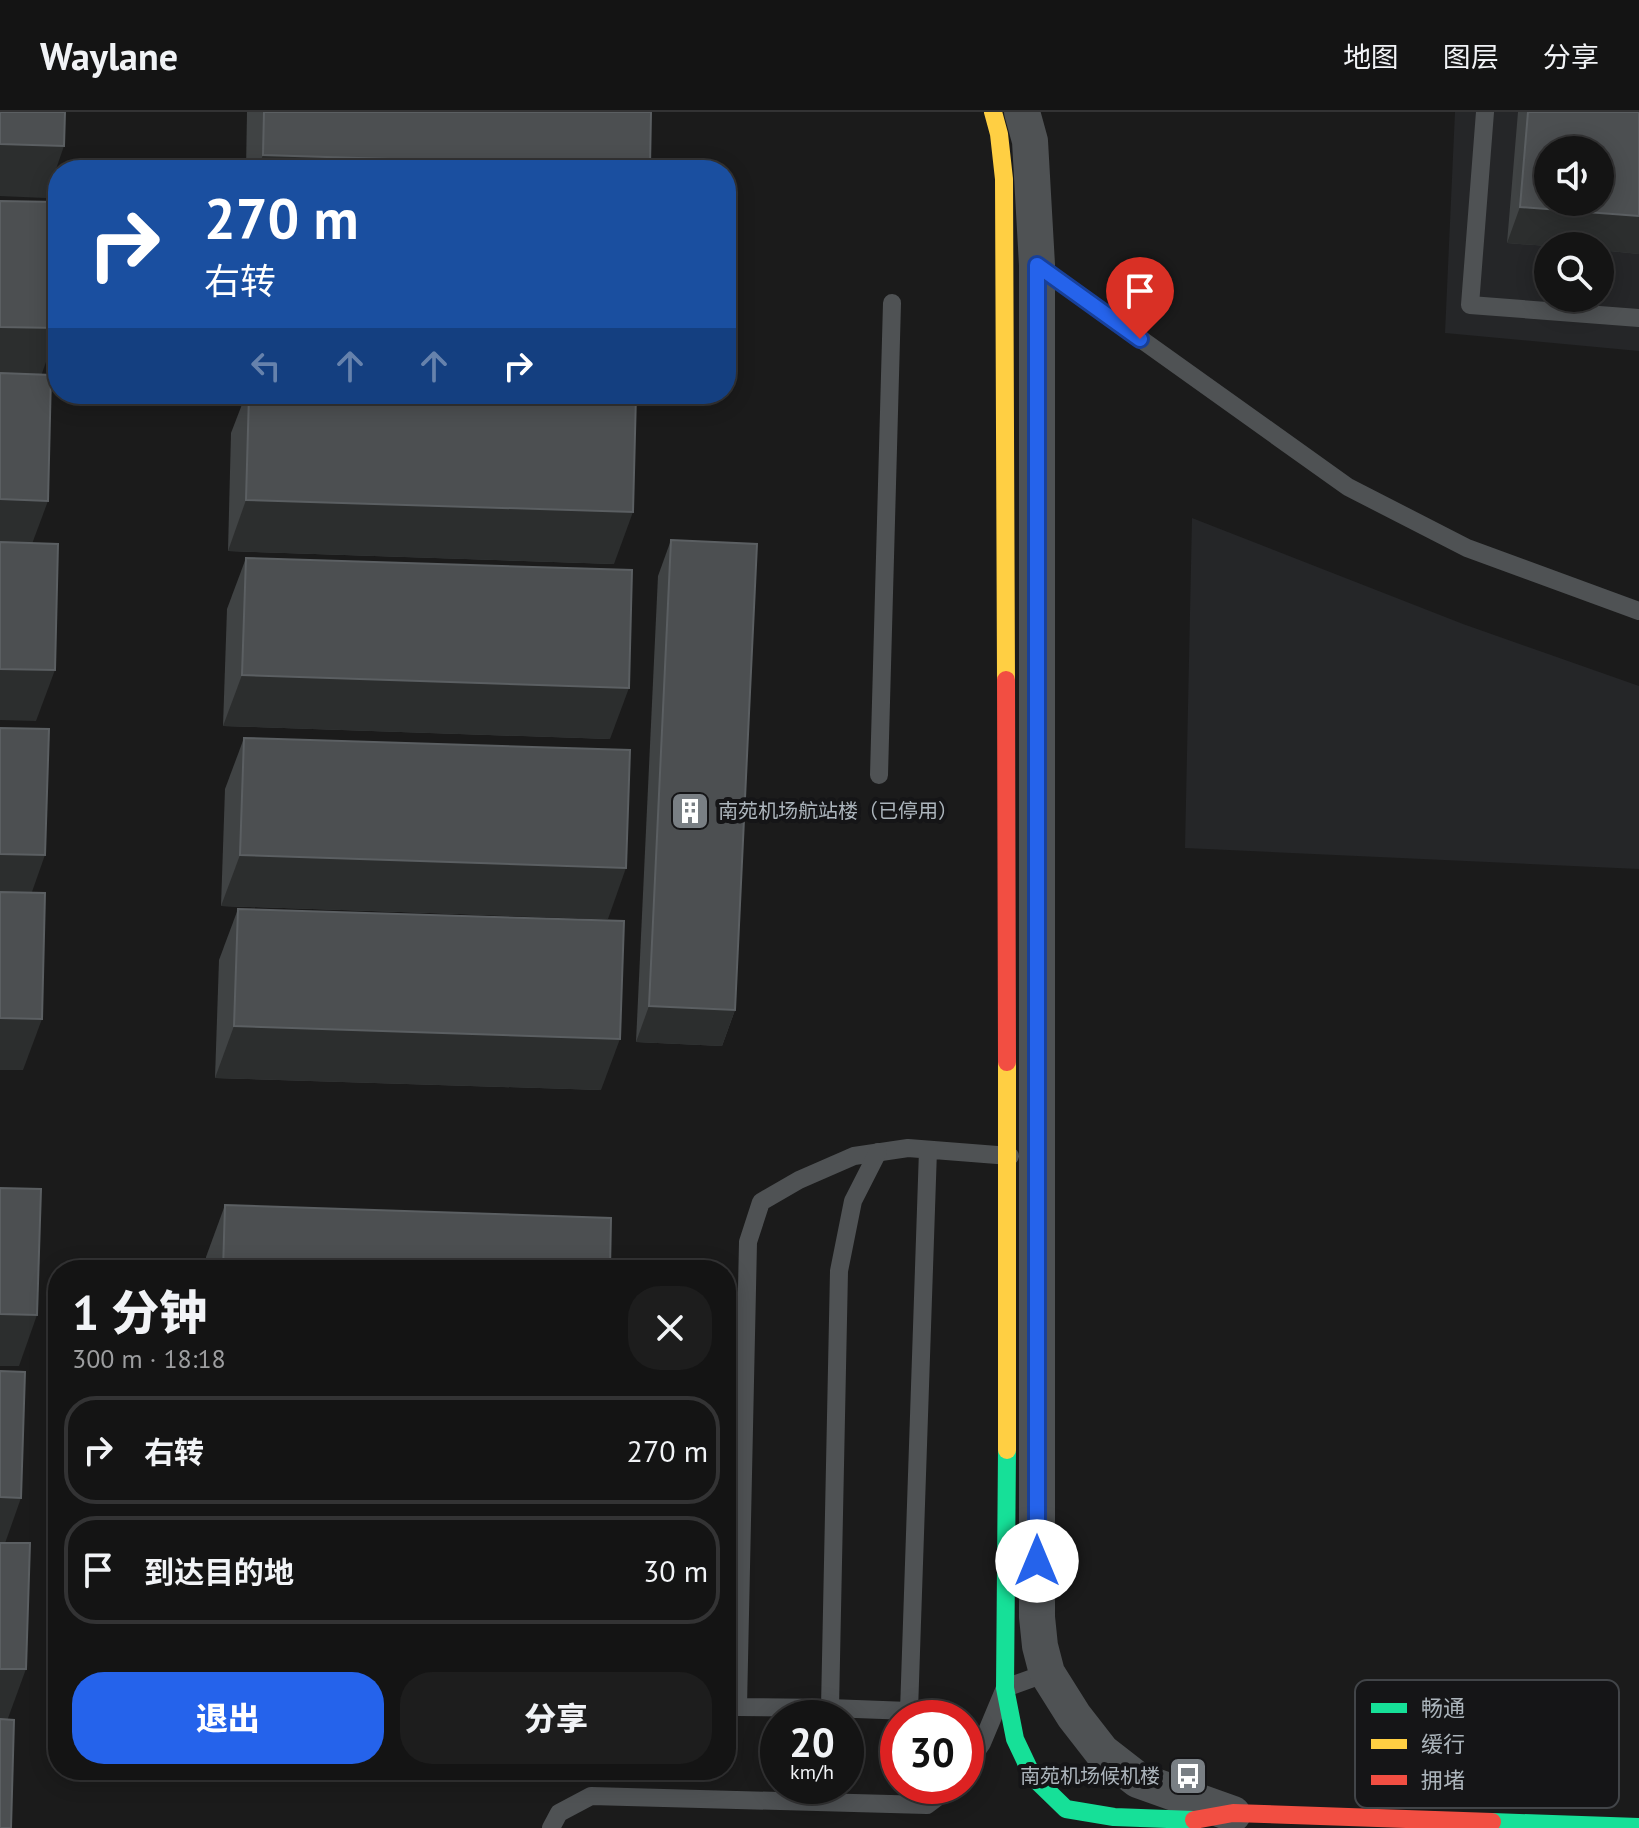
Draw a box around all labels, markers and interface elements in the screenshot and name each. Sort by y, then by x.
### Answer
text: Waylane [40,31,178,80]
text: 地图 [1343,38,1399,75]
text: 图层 [1443,38,1499,75]
text: 分享 [1543,38,1599,75]
map controls [1534,136,1614,312]
button: sound [1534,136,1614,216]
text: 270 m [204,182,359,254]
icon: right [72,192,176,296]
button: search [1534,232,1614,312]
text: 右转 [204,257,276,304]
pin [1106,257,1174,339]
icon: arrive [1118,269,1162,313]
icon: left [244,344,288,388]
icon: ahead [328,344,372,388]
icon: ahead [412,344,456,388]
icon: right [496,344,540,388]
building icon: 南苑机场航站楼（已停用） [669,790,711,832]
place label: 南苑机场航站楼（已停用） [718,798,958,824]
text: 1 分钟 [72,1281,207,1343]
button: close [628,1286,712,1370]
text: 300 m · 18:18 [72,1342,226,1375]
icon: right [76,1428,120,1472]
text: 270 m [627,1431,708,1470]
text: 右转 [144,1432,204,1471]
position arrow [995,1519,1079,1603]
icon: arrive [76,1548,120,1592]
text: 30 m [643,1551,708,1590]
text: 到达目的地 [144,1552,294,1591]
button: 退出 [72,1672,384,1764]
button: 分享 [400,1672,712,1764]
legend [1355,1680,1619,1808]
text: 畅通 [1421,1694,1465,1722]
speed limit sign: 30 [880,1700,984,1804]
text: 20 [789,1716,835,1768]
text: 缓行 [1421,1730,1465,1758]
bus stop icon: 南苑机场候机楼 [1167,1755,1209,1797]
text: km/h [790,1759,834,1785]
place label: 南苑机场候机楼 [1020,1763,1160,1789]
text: 拥堵 [1421,1766,1465,1794]

